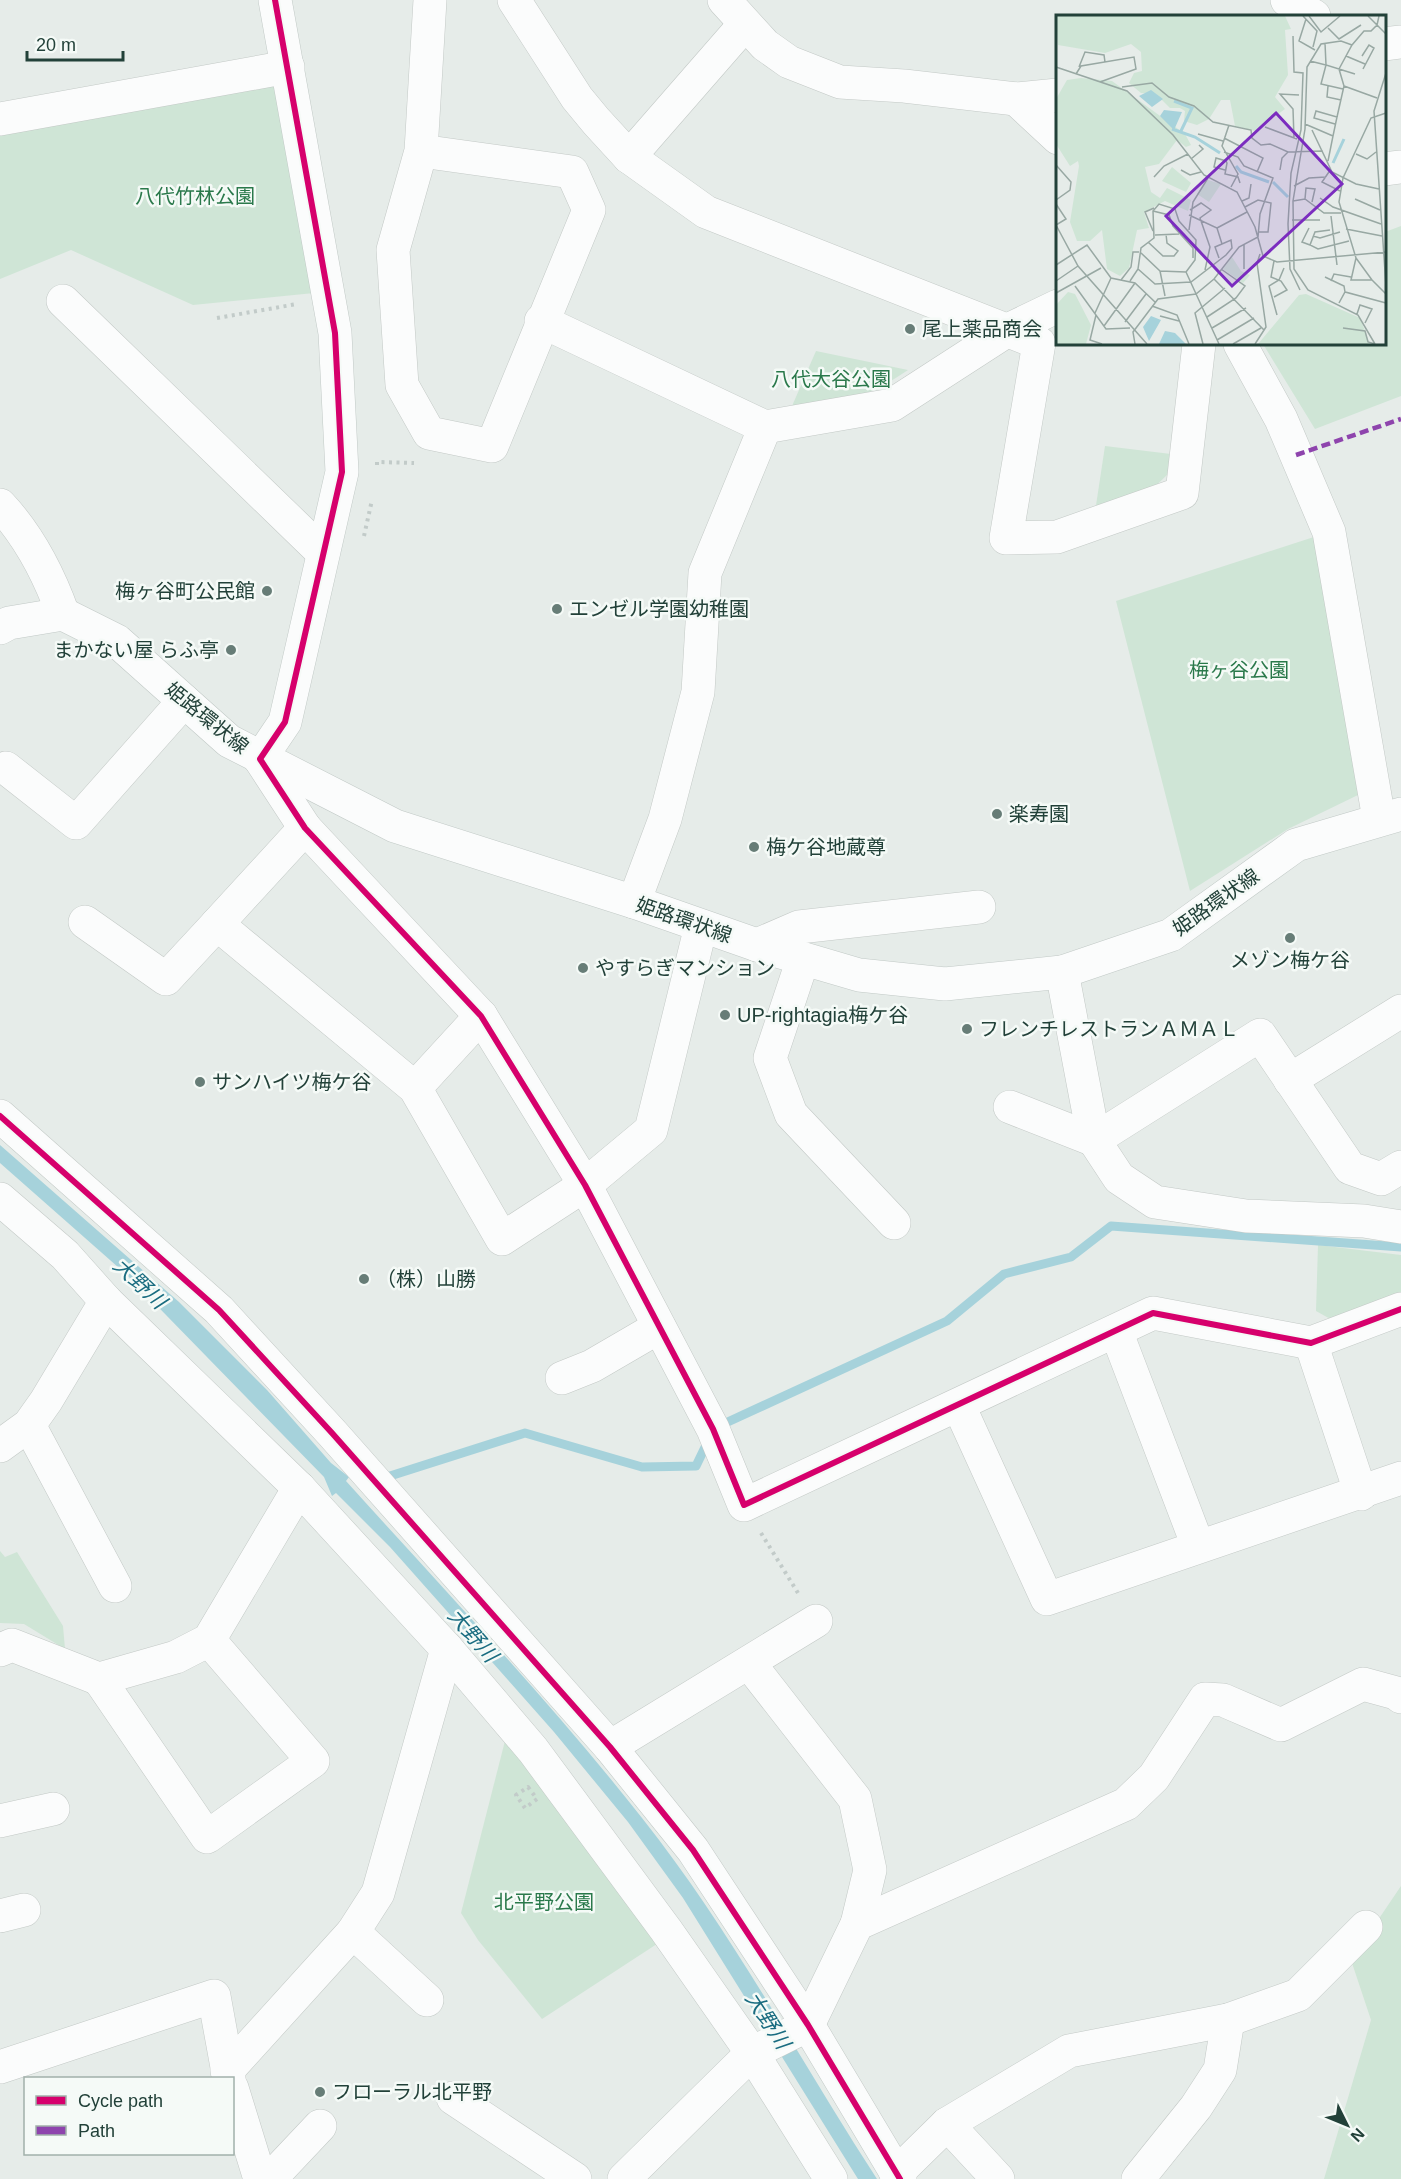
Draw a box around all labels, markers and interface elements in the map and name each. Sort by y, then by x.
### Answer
inset map [1056,15,1386,345]
scale bar [27,24,123,62]
text: 20 m [36,35,76,55]
park label: 八代竹林公園 [135,185,255,207]
place label: 尾上薬品商会 [922,318,1042,340]
marker: 尾上薬品商会 [903,322,917,336]
park label: 八代大谷公園 [771,368,891,390]
place label: 梅ヶ谷町公民館 [115,580,255,602]
marker: 梅ヶ谷町公民館 [260,584,274,598]
place label: エンゼル学園幼稚園 [569,598,749,620]
marker: エンゼル学園幼稚園 [550,602,564,616]
place label: まかない屋 らふ亭 [53,639,219,661]
marker: まかない屋 らふ亭 [224,643,238,657]
park label: 梅ヶ谷公園 [1189,659,1289,681]
street label: 姫路環状線 [161,678,253,758]
place label: 楽寿園 [1009,803,1069,825]
marker: 楽寿園 [990,807,1004,821]
place label: 梅ケ谷地蔵尊 [766,836,886,858]
marker: 梅ケ谷地蔵尊 [747,840,761,854]
street label: 姫路環状線 [1169,864,1263,940]
street label: 姫路環状線 [633,893,735,947]
marker: メゾン梅ケ谷 [1283,931,1297,945]
place label: メゾン梅ケ谷 [1230,949,1350,971]
place label: やすらぎマンション [595,957,775,979]
marker: やすらぎマンション [576,961,590,975]
place label: UP-rightagia梅ケ谷 [737,1004,908,1026]
marker: UP-rightagia梅ケ谷 [718,1008,732,1022]
place label: フレンチレストランＡＭＡＬ [979,1018,1239,1040]
marker: フレンチレストランＡＭＡＬ [960,1022,974,1036]
place label: サンハイツ梅ケ谷 [212,1071,372,1093]
marker: サンハイツ梅ケ谷 [193,1075,207,1089]
water label: 大野川 [109,1253,172,1314]
place label: （株）山勝 [376,1268,476,1290]
marker: （株）山勝 [357,1272,371,1286]
water label: 大野川 [444,1604,504,1668]
park label: 北平野公園 [494,1891,594,1913]
water label: 大野川 [741,1987,796,2054]
legend [24,2077,234,2155]
place label: フローラル北平野 [332,2081,492,2103]
marker: フローラル北平野 [313,2085,327,2099]
text: Cycle path [78,2091,163,2111]
north arrow [1317,2095,1377,2155]
text: Path [78,2121,115,2141]
text: N [1347,2125,1368,2145]

